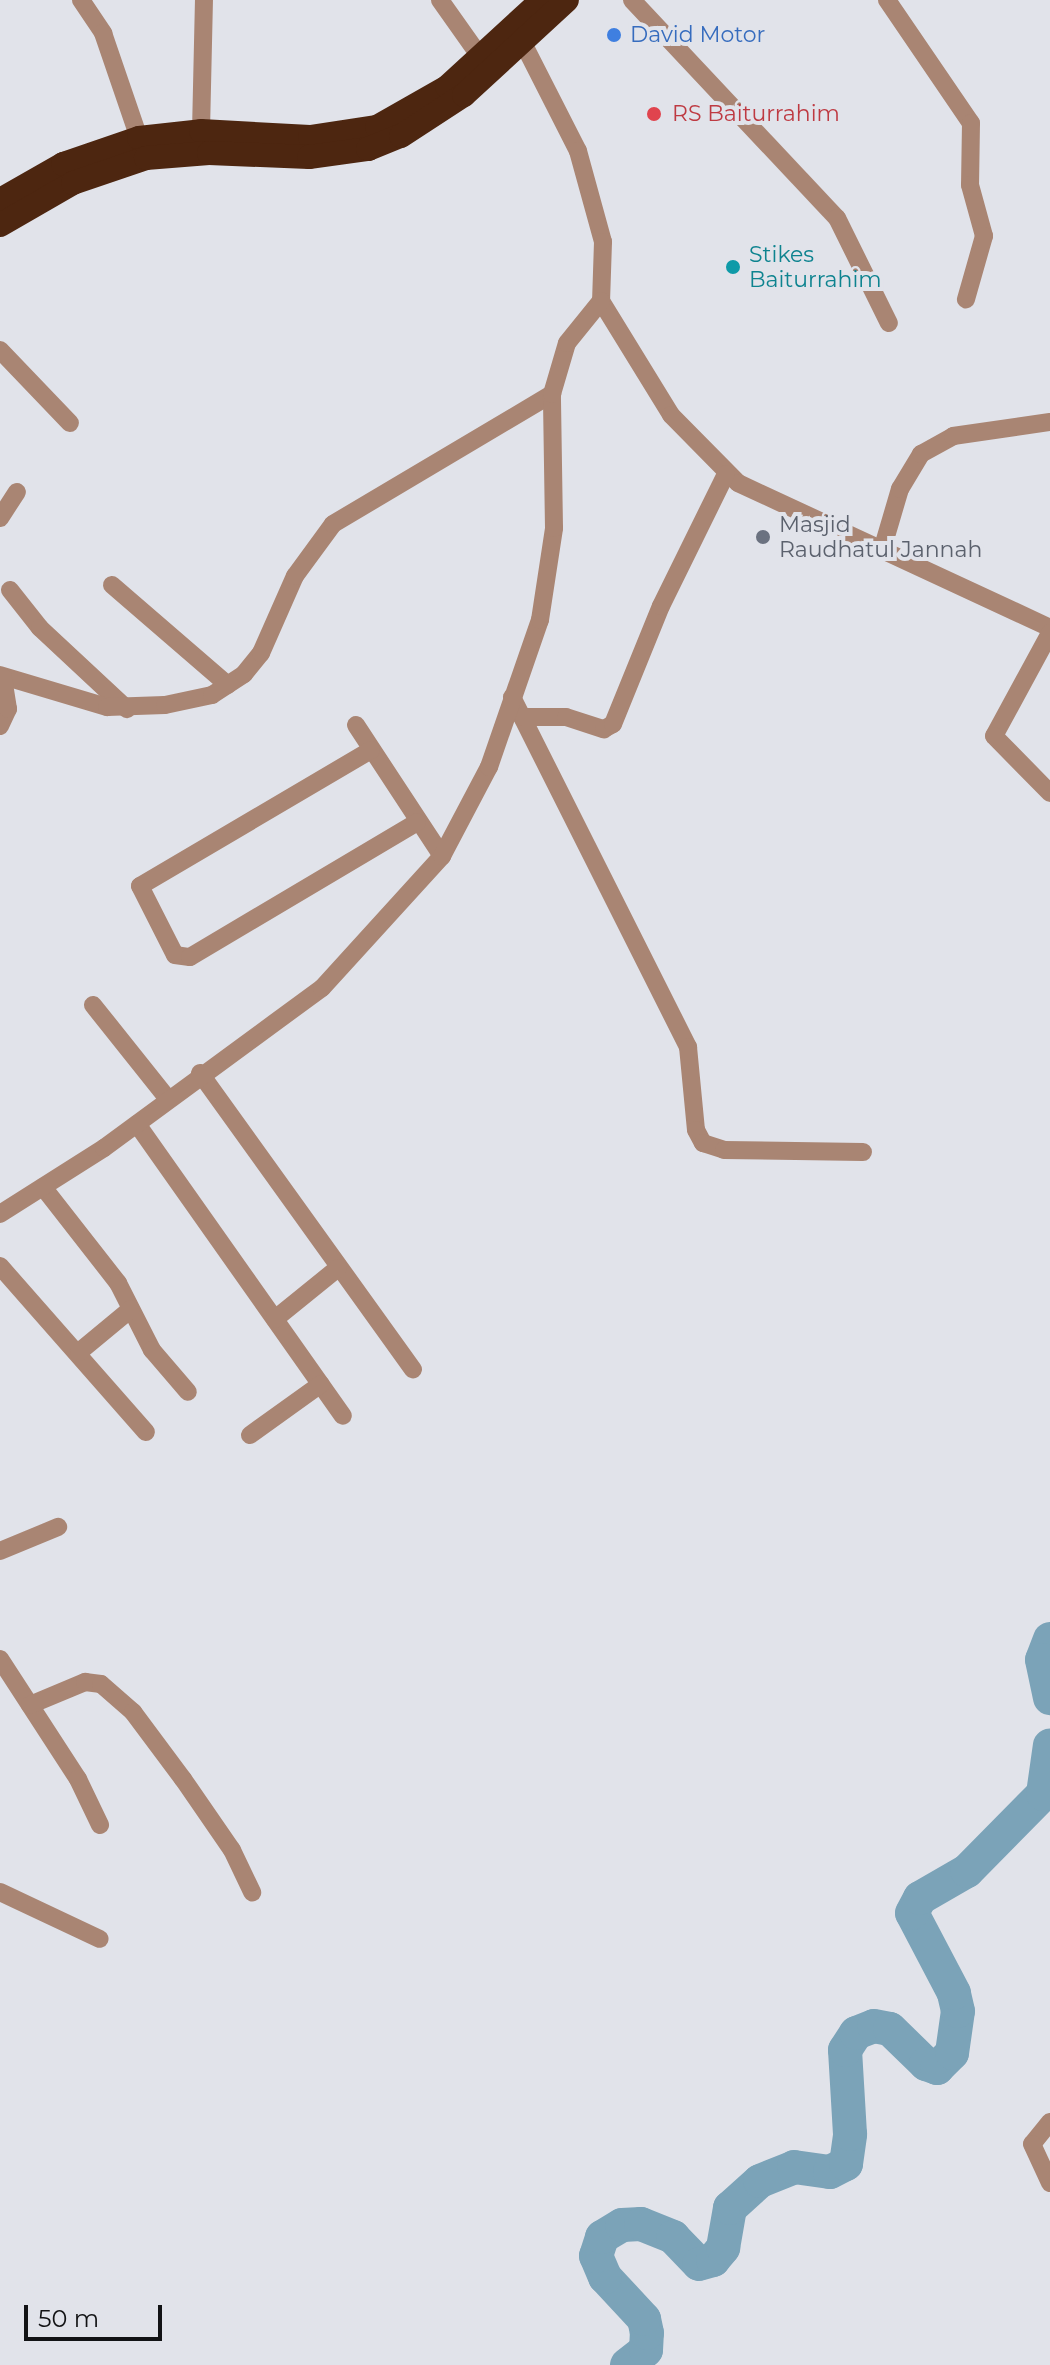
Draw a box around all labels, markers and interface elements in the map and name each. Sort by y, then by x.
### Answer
place label: David Motor [630,22,765,48]
marker: David Motor [605,26,623,44]
place label: RS Baiturrahim [672,101,840,127]
marker: RS Baiturrahim [643,103,665,125]
place label: Stikes Baiturrahim [749,241,882,292]
marker: Stikes Baiturrahim [724,258,742,276]
place label: Masjid Raudhatul Jannah [779,511,982,562]
marker: Masjid Raudhatul Jannah [754,528,772,546]
scale bar [28,2289,166,2339]
text: 50 m [38,2304,99,2333]

